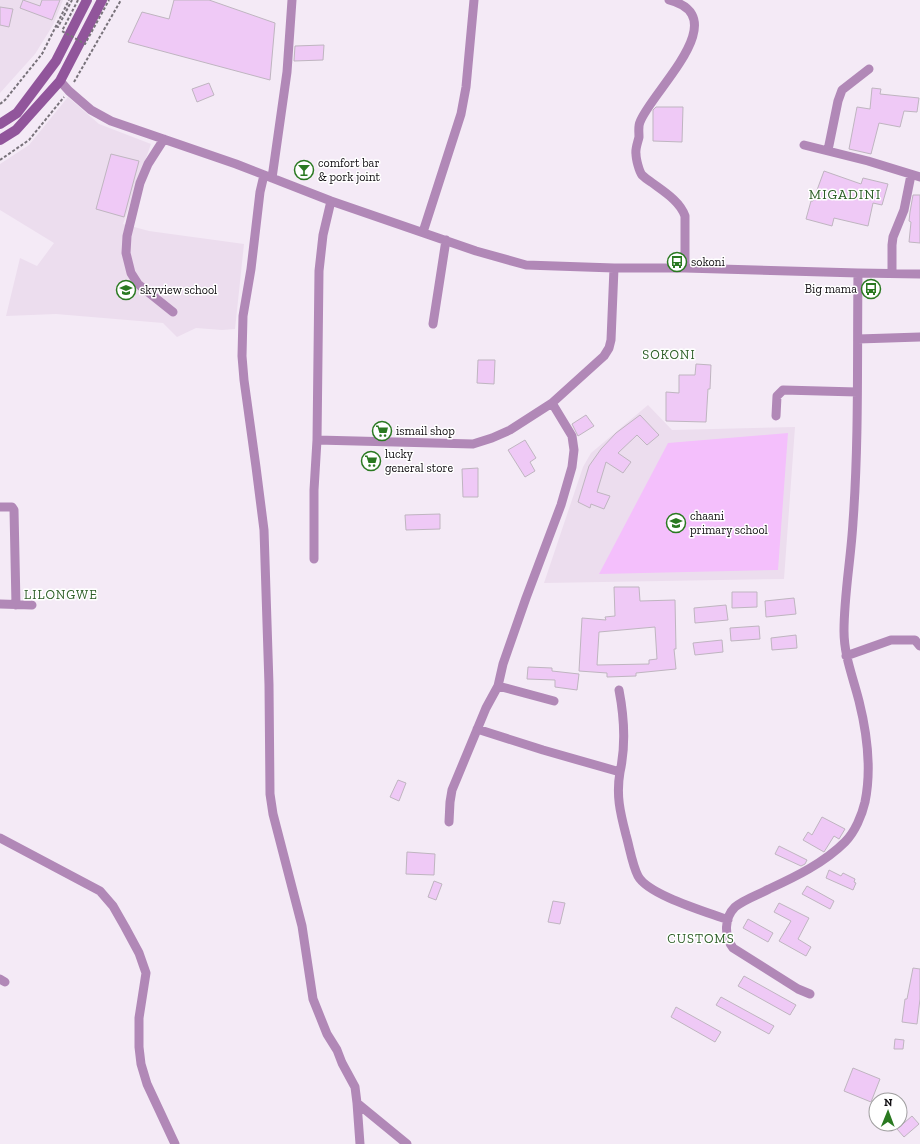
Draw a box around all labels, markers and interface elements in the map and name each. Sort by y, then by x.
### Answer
place label: comfort bar & pork joint [318,156,381,185]
bar icon: comfort bar & pork joint [293,159,315,181]
district label: MIGADINI [809,186,881,203]
bus stop icon: sokoni [666,251,688,273]
place label: sokoni [691,255,725,269]
bus stop icon: Big mama [860,278,882,300]
school or university icon: skyview school [115,279,137,301]
place label: Big mama [805,282,857,296]
place label: skyview school [140,283,217,297]
district label: SOKONI [642,347,696,362]
supermarket icon: ismail shop [371,420,393,442]
place label: ismail shop [396,424,455,438]
place label: lucky general store [385,447,453,475]
supermarket icon: lucky general store [360,450,382,472]
place label: chaani primary school [690,509,768,537]
school or university icon: chaani primary school [665,512,687,534]
district label: LILONGWE [24,587,98,602]
district label: CUSTOMS [667,931,735,946]
north arrow [868,1092,908,1132]
text: N [884,1096,893,1109]

